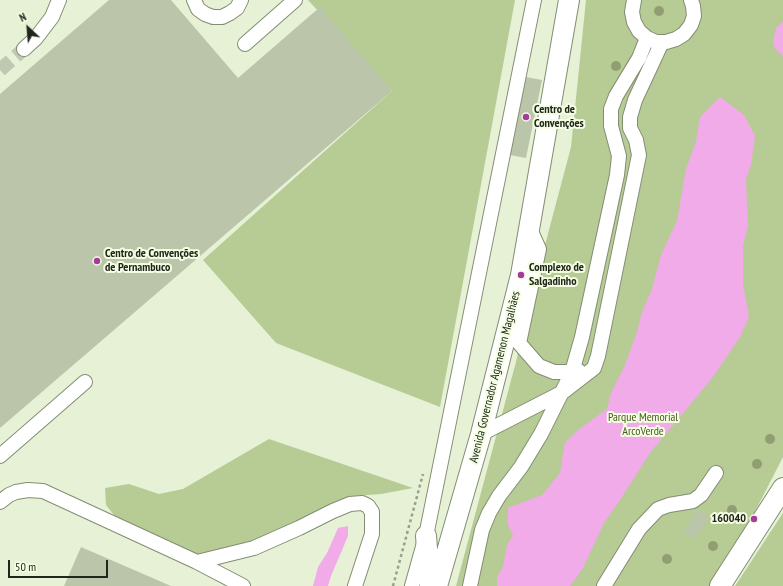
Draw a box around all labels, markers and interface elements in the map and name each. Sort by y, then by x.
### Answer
north arrow [8,8,48,48]
text: N [17,10,28,25]
place label: Centro de Convenções [534,103,584,131]
marker: Centro de Convenções [521,112,531,122]
place label: Centro de Convenções de Pernambuco [105,247,198,275]
marker: Centro de Convenções de Pernambuco [92,256,102,266]
place label: Complexo de Salgadinho [529,261,584,289]
marker: Complexo de Salgadinho [516,270,526,280]
street label: Avenida Governador Agamenon Magalhães [467,290,523,464]
park label: Parque Memorial ArcoVerde [608,411,678,439]
place label: 160040 [712,512,746,526]
marker: 160040 [749,514,759,524]
scale bar [10,552,110,578]
text: 50 m [15,559,36,574]

